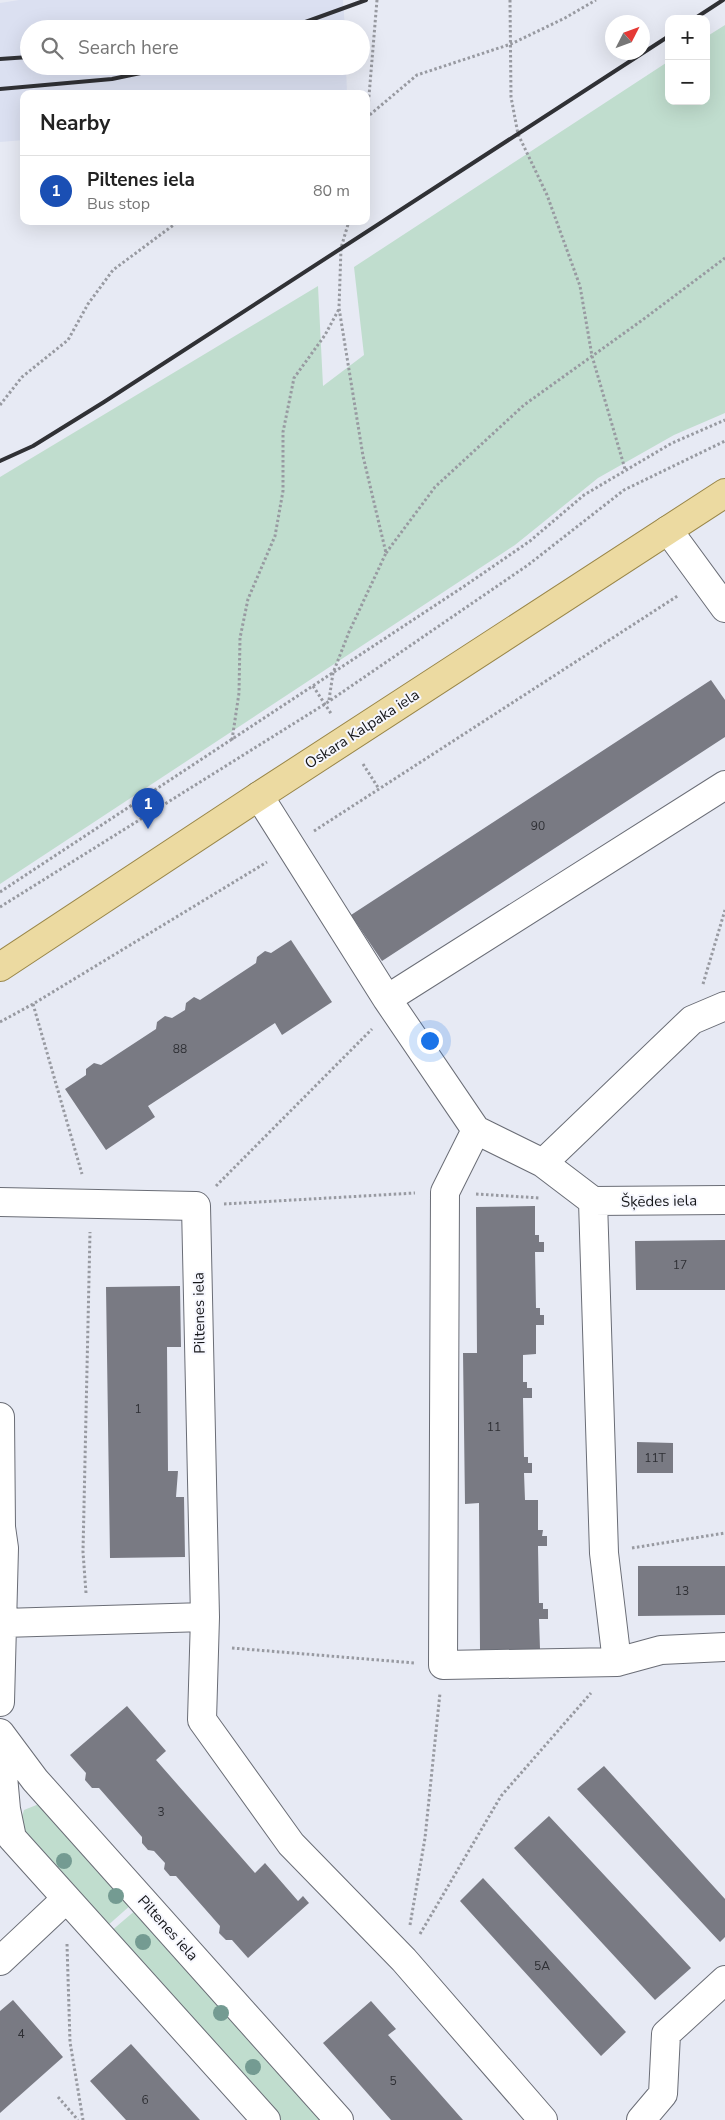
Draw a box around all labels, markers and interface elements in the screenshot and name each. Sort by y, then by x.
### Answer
north arrow [605,15,650,60]
map controls [665,15,710,105]
button: + [665,15,710,60]
search box [20,20,370,75]
icon: search [38,34,66,62]
text: Search here [78,35,179,61]
button: − [665,60,710,105]
text: Nearby [40,109,110,137]
text: Piltenes iela [87,167,195,193]
text: 1 [51,180,61,202]
text: 80 m [313,180,350,202]
text: Bus stop [87,193,150,215]
street label: Oskara Kalpaka iela [301,684,423,774]
pin: 1 [132,788,164,829]
house number: 90 [531,818,545,834]
your location [417,1028,443,1054]
house number: 88 [173,1041,187,1057]
street label: Šķēdes iela [621,1189,697,1212]
house number: 17 [673,1257,687,1273]
street label: Piltenes iela [188,1272,210,1354]
house number: 1 [134,1401,142,1417]
house number: 11 [487,1419,501,1435]
house number: 11T [644,1450,667,1466]
house number: 13 [675,1583,689,1599]
house number: 3 [157,1804,165,1820]
street label: Piltenes iela [133,1891,203,1965]
house number: 5A [534,1958,550,1974]
house number: 4 [17,2026,25,2042]
house number: 5 [389,2073,397,2089]
house number: 6 [141,2092,149,2108]

